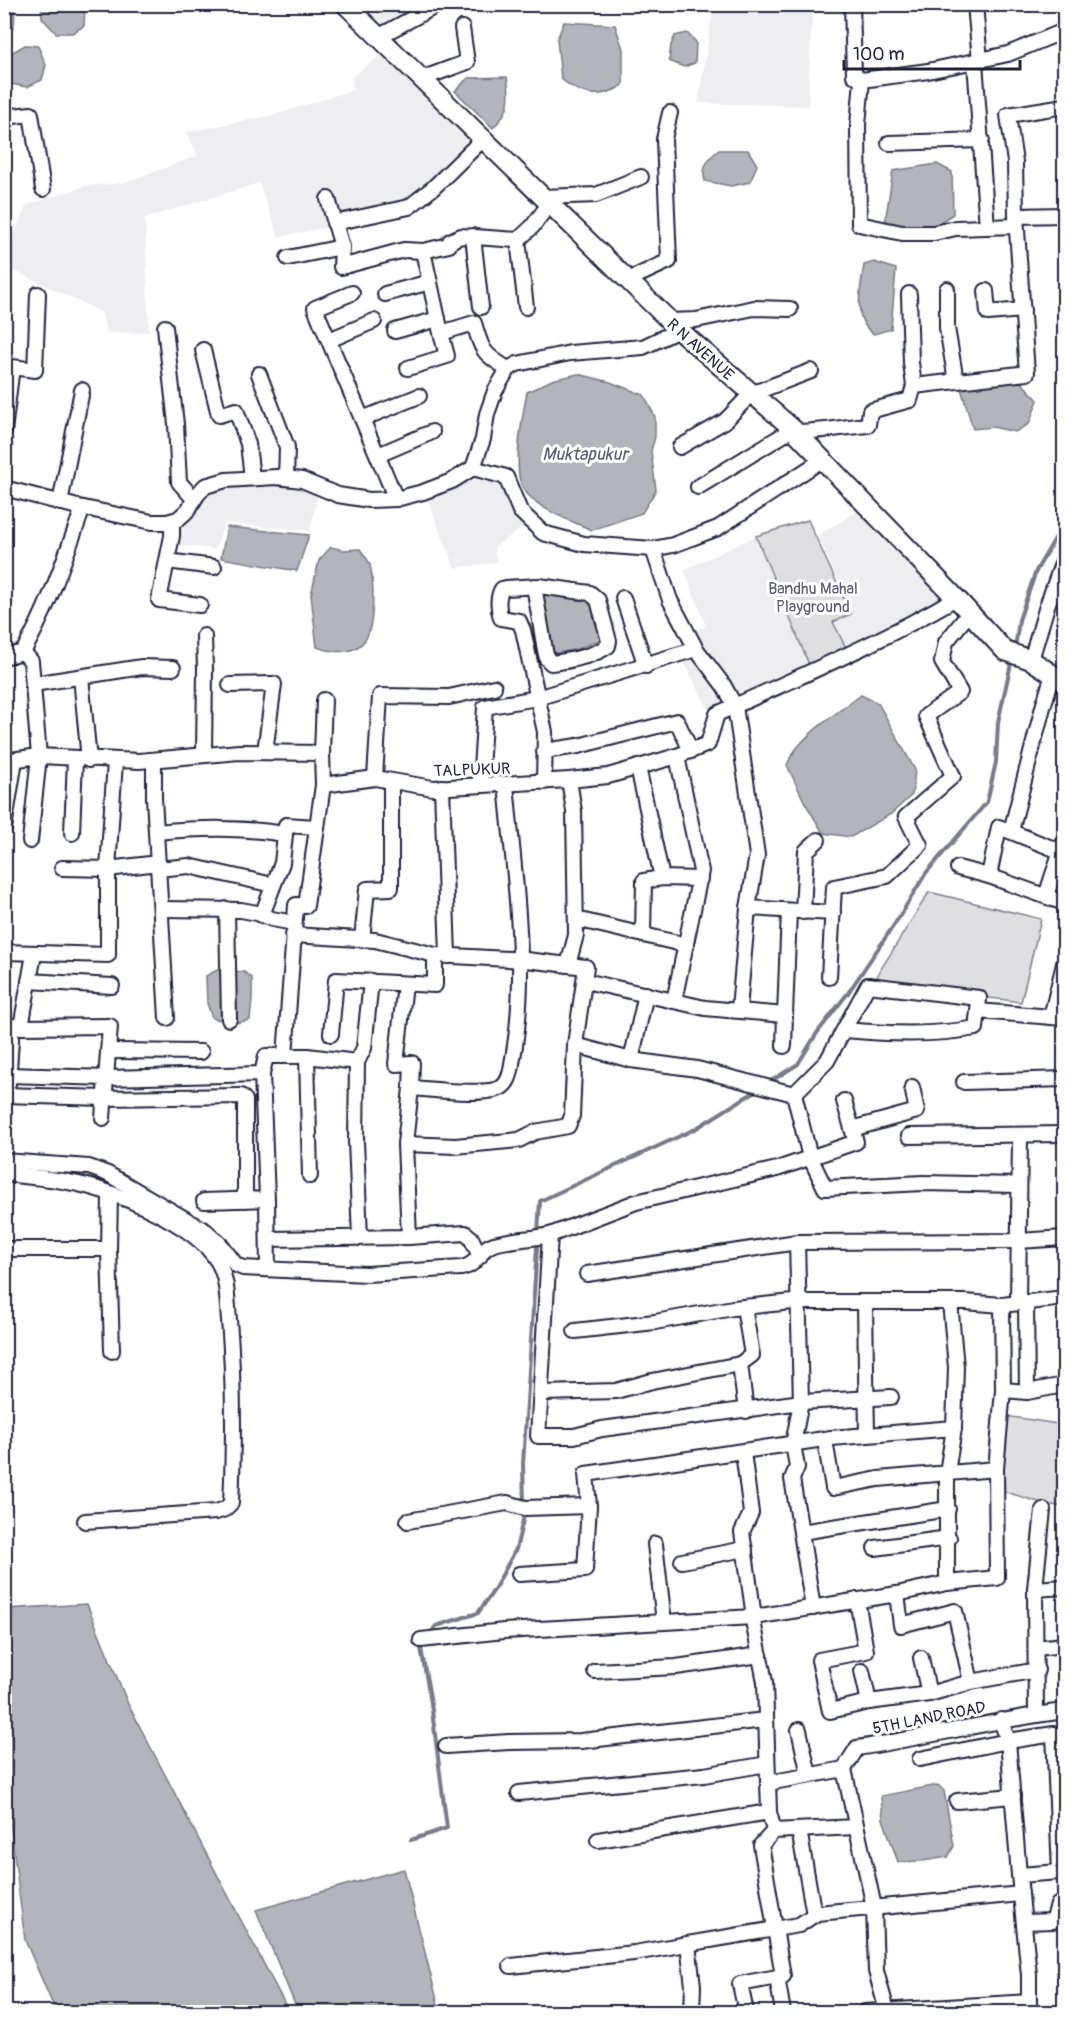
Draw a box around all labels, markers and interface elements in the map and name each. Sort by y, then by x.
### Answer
scale bar [844,33,1020,71]
text: 100 m [853,43,905,66]
street label: R N AVENUE [663,314,738,385]
water label: Muktapukur [542,443,630,466]
park label: Bandhu Mahal Playground [768,579,858,617]
street label: TALPUKUR [433,759,511,781]
street label: 5TH LAND ROAD [871,1697,987,1739]

